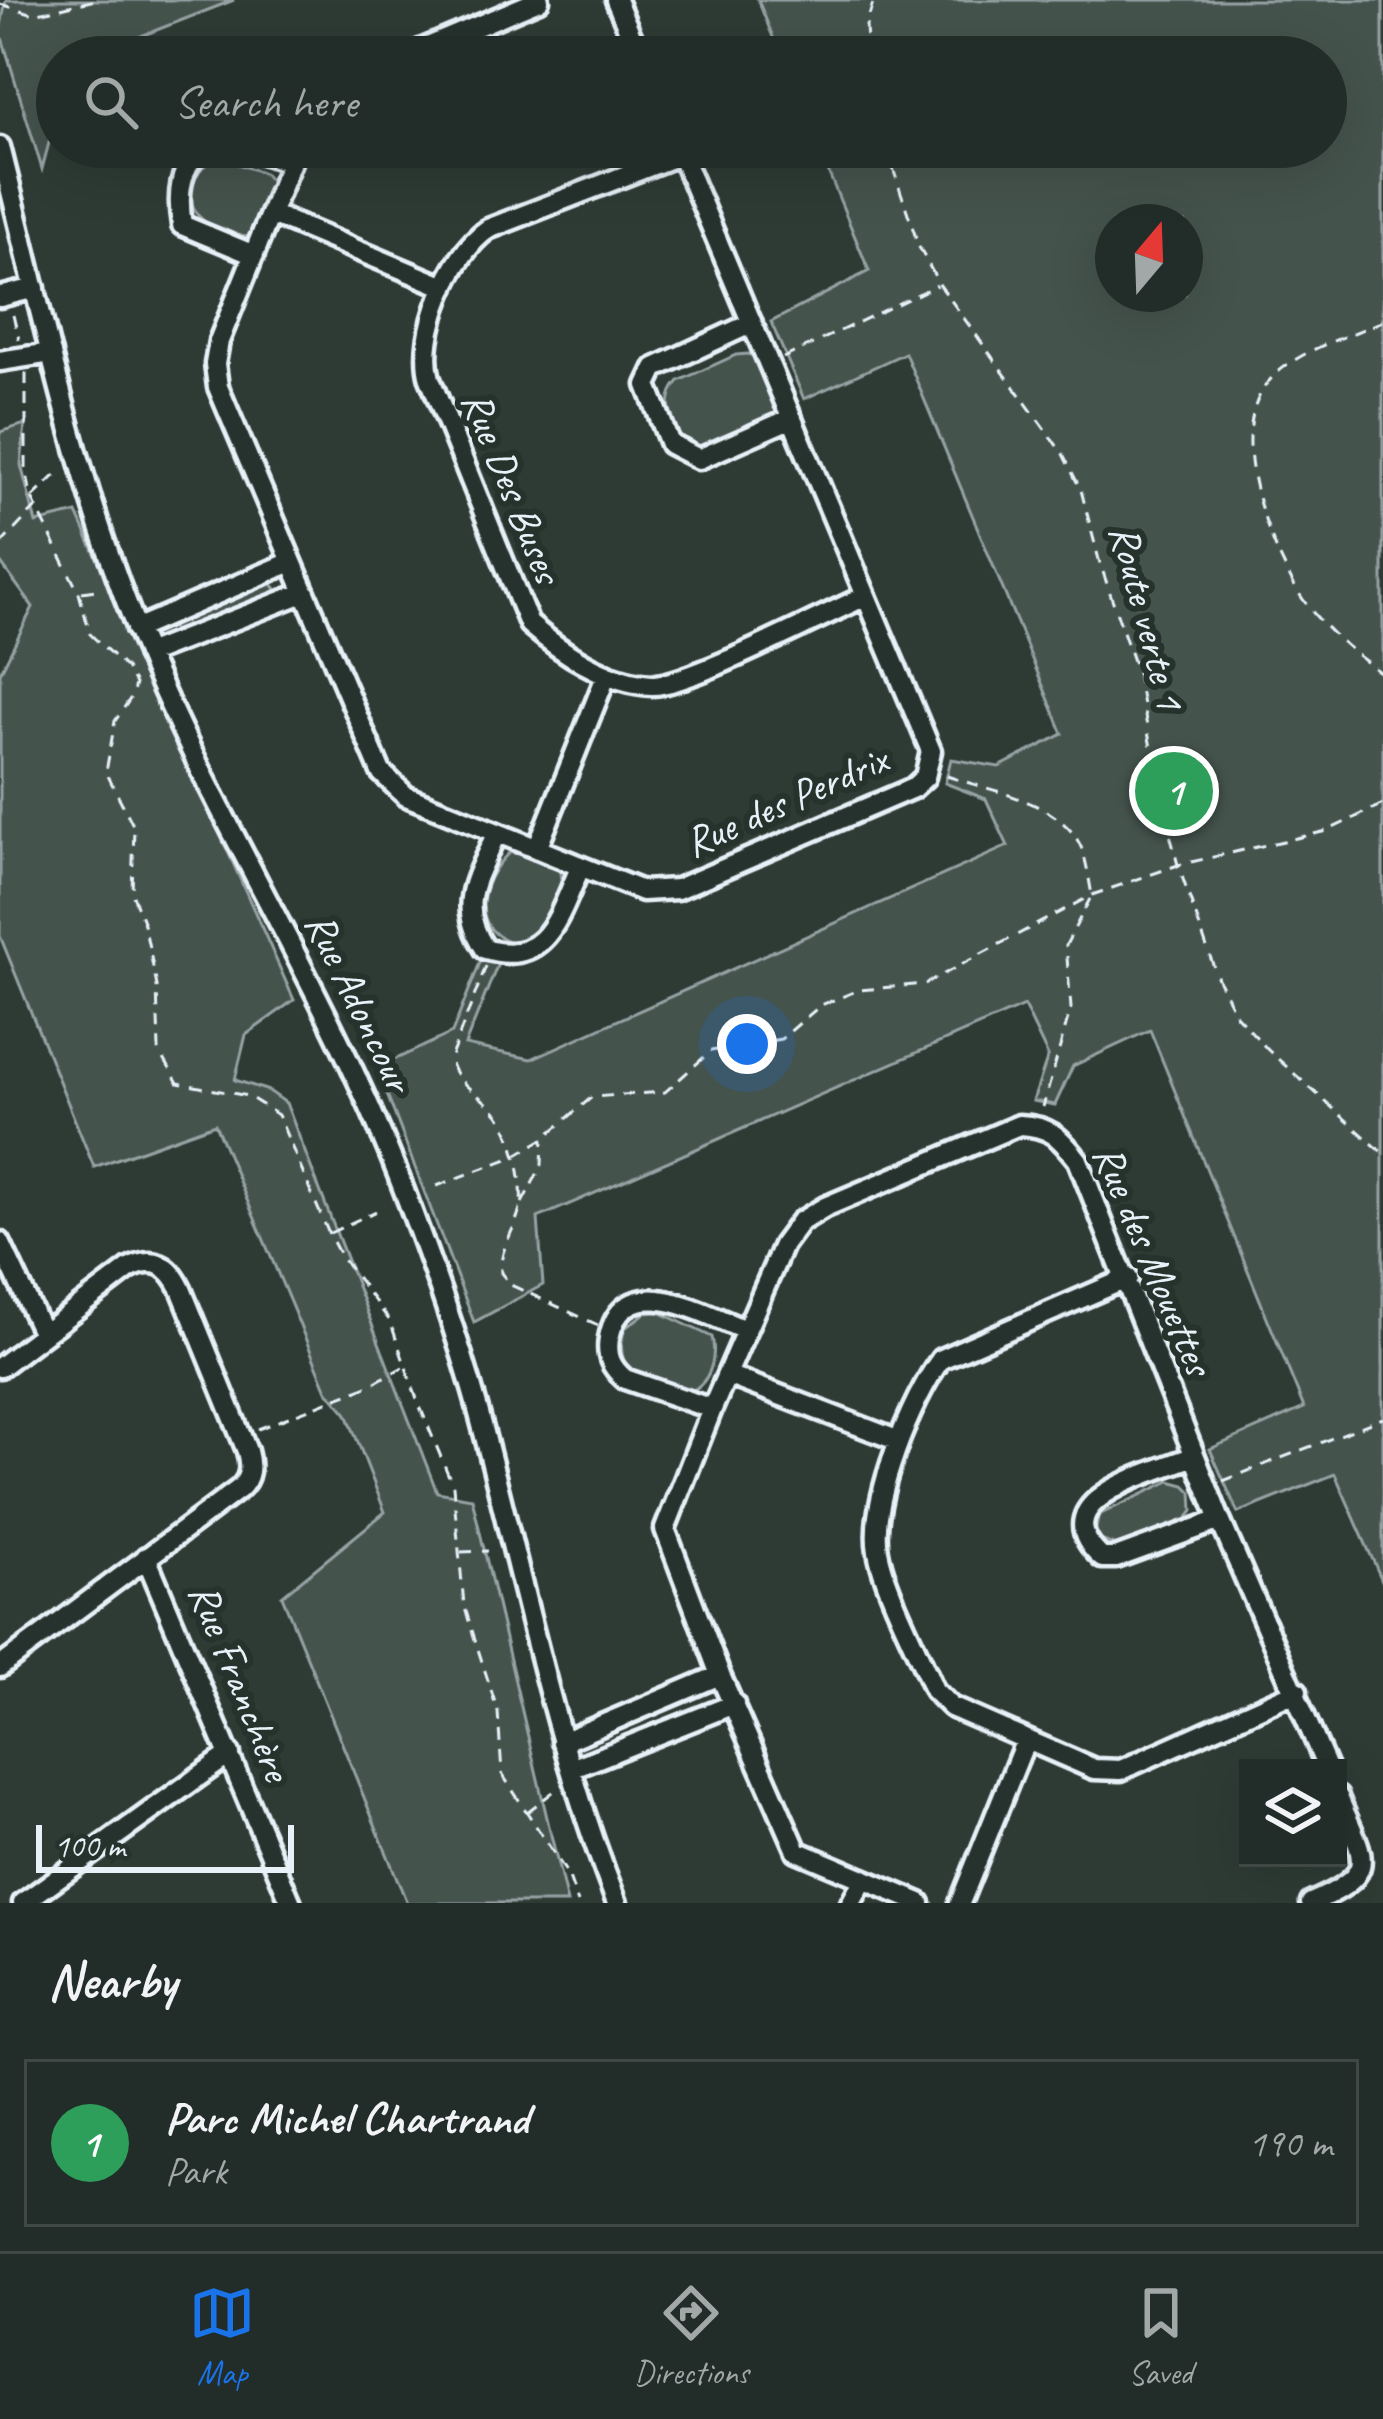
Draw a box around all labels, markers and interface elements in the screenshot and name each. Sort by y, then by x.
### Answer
search box [36,36,1347,168]
icon: search [78,69,144,135]
text: Search here [174,74,357,131]
north arrow [1095,204,1203,312]
street label: Rue Des Buses [450,383,576,594]
street label: Route verte 1 [1097,519,1198,717]
street label: Rue des Perdrix [676,732,898,869]
pin: 1 [1135,746,1213,836]
street label: Rue Adoncour [293,904,427,1104]
your location [717,1014,777,1074]
street label: Rue des Mouettes [1081,1137,1227,1387]
street label: Rue Franchère [176,1575,305,1792]
map controls [1239,1759,1347,1867]
button: layers [1239,1759,1347,1867]
scale bar [36,1819,294,1872]
text: 100 m [54,1825,125,1867]
text: Nearby [48,1949,176,2013]
text: Parc Michel Chartrand [165,2090,529,2147]
text: 1 [81,2119,99,2168]
text: 190 m [1248,2119,1332,2168]
text: Park [165,2147,227,2196]
tab: Map [189,2280,255,2394]
tab: Directions [634,2280,749,2394]
tab: Saved [1128,2280,1194,2394]

